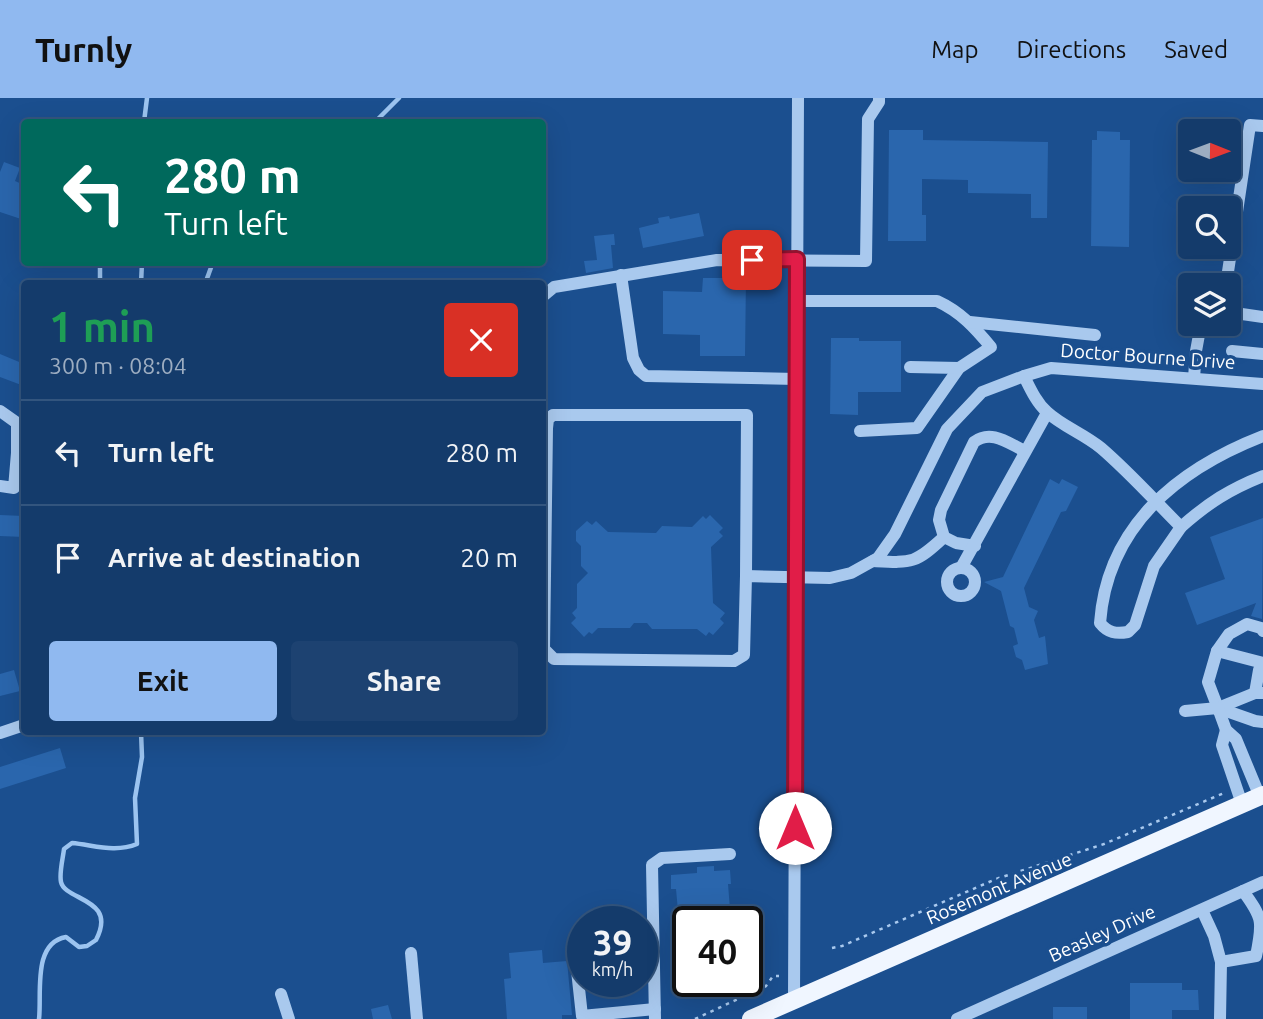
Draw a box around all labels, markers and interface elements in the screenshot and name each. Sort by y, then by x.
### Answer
text: Turnly [35,31,132,68]
text: Map [931,36,978,63]
text: Directions [1016,36,1126,63]
text: Saved [1164,36,1228,63]
north arrow [1178,119,1241,182]
map controls [1178,119,1241,336]
icon: left [49,147,140,238]
text: 280 m [164,147,301,202]
button: search [1178,196,1241,259]
text: Turn left [164,205,288,241]
pin [722,230,782,290]
icon: arrive [733,241,771,279]
button: layers [1178,273,1241,336]
text: 1 min [49,303,155,350]
button: close [444,303,518,377]
street label: Doctor Bourne Drive [1060,339,1236,373]
text: 300 m · 08:04 [49,353,187,378]
icon: left [49,434,87,472]
text: Turn left [108,438,214,467]
text: 280 m [446,438,518,467]
icon: arrive [49,539,87,577]
text: Arrive at destination [108,543,361,572]
text: 20 m [460,543,518,572]
button: Exit [49,641,277,721]
button: Share [291,641,518,721]
position arrow [758,791,832,865]
street label: Rosemont Avenue [923,847,1075,929]
street label: Beasley Drive [1045,900,1159,966]
speed limit sign: 40 [672,906,763,997]
text: 39 [593,922,632,962]
text: km/h [592,959,633,979]

